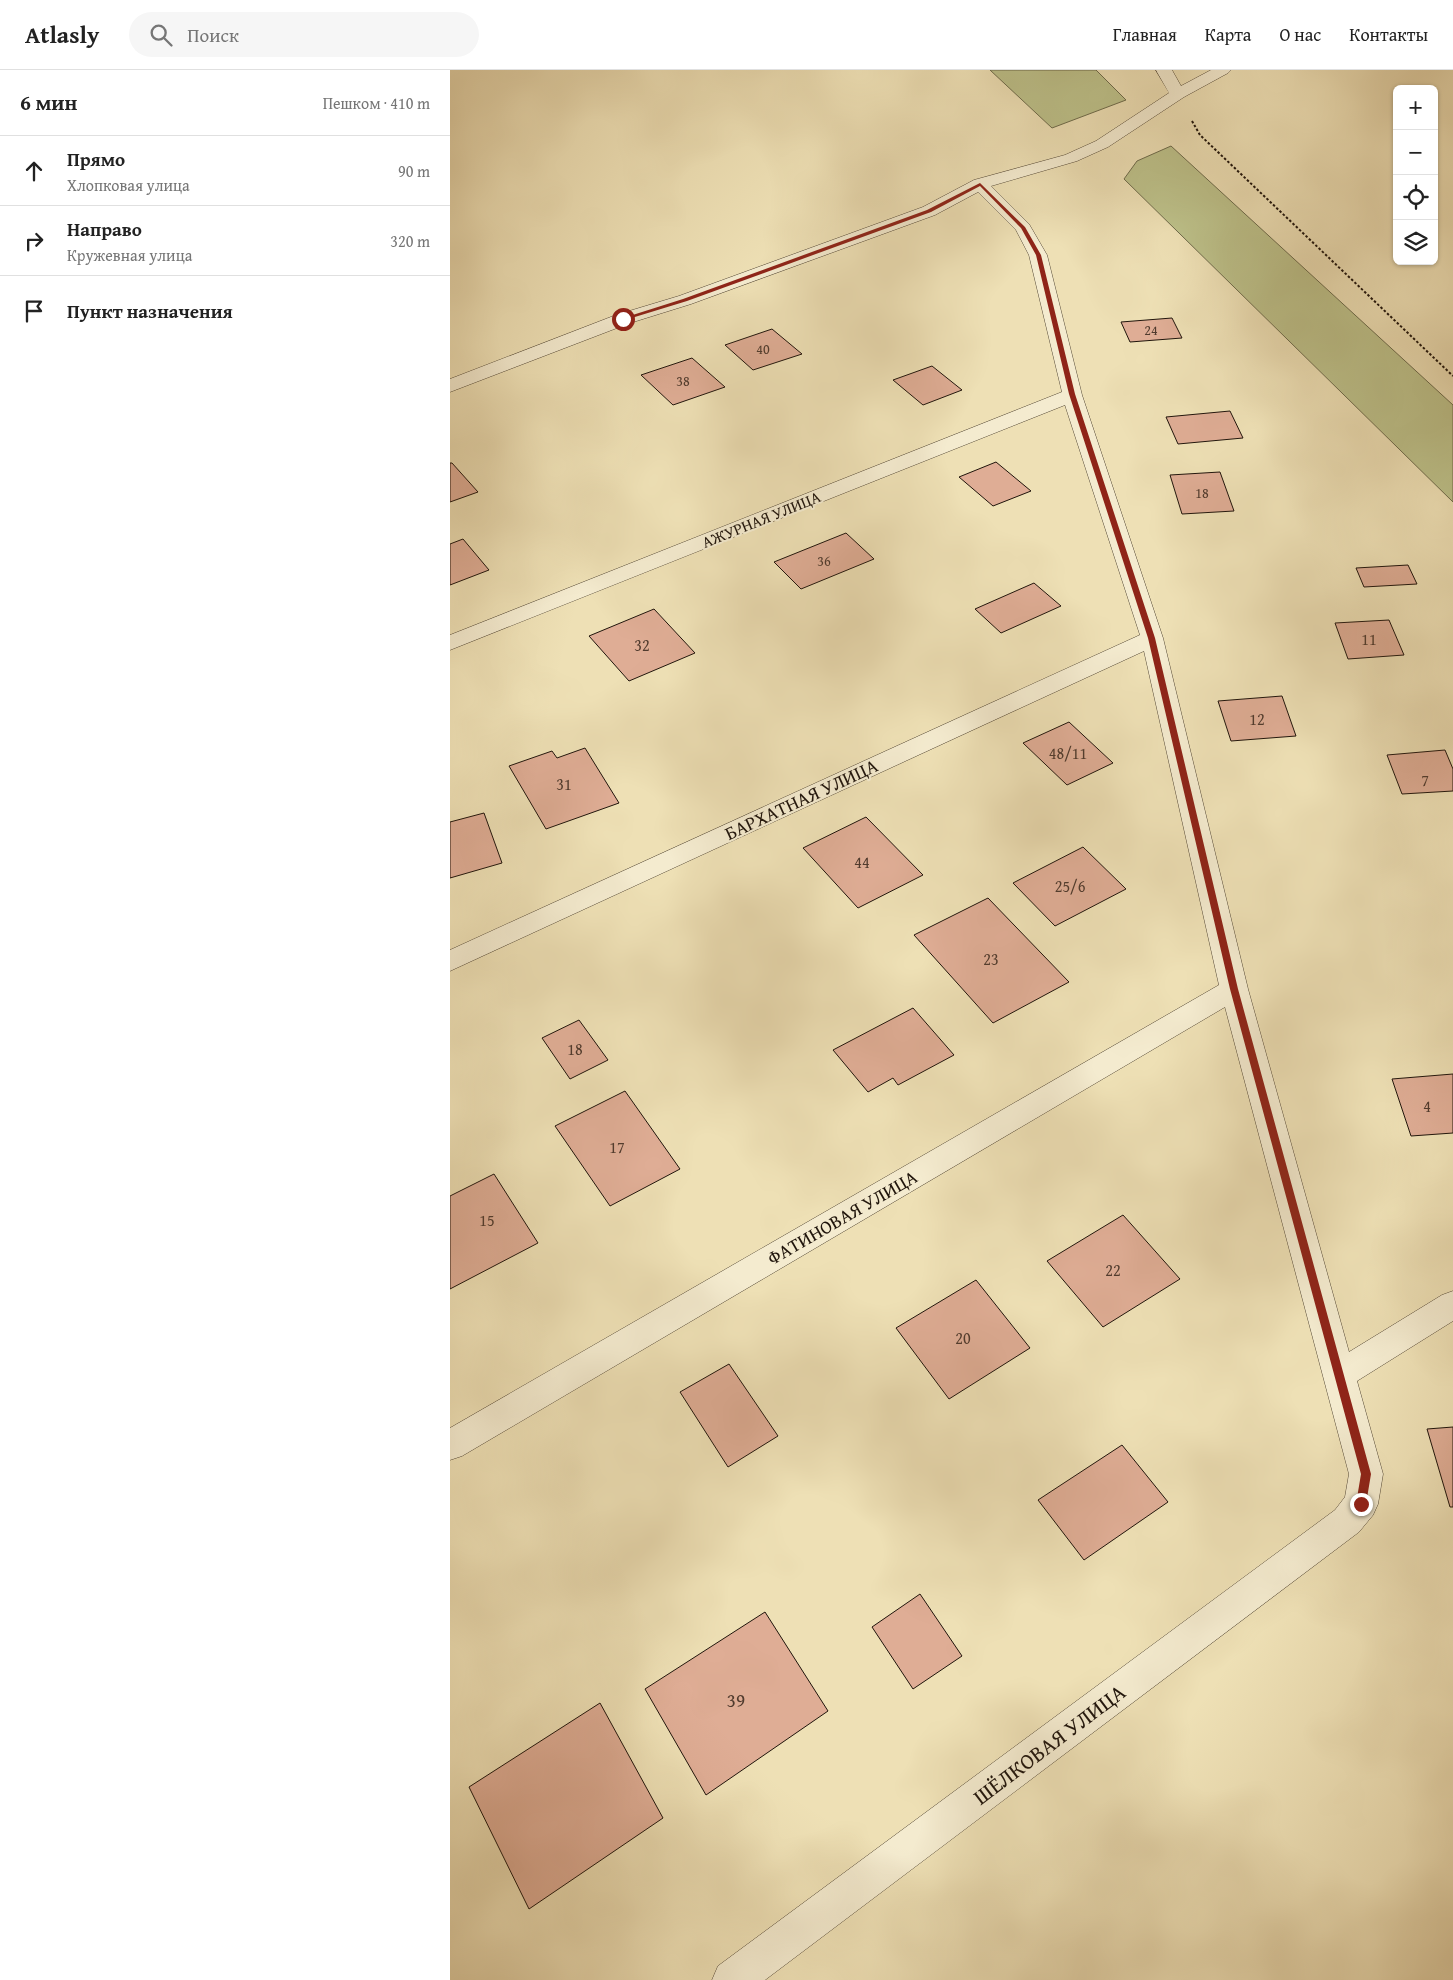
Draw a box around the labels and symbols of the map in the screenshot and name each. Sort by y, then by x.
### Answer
route start [612,308,635,331]
house number: 24 [1144,320,1158,340]
house number: 40 [756,339,770,359]
house number: 38 [676,371,690,391]
house number: 18 [1195,483,1209,503]
street label: АЖУРНАЯ УЛИЦА [698,484,824,554]
house number: 36 [817,551,831,571]
house number: 11 [1361,627,1377,651]
house number: 32 [634,633,650,657]
house number: 12 [1249,707,1265,731]
house number: 48/11 [1049,741,1087,765]
street label: БАРХАТНАЯ УЛИЦА [720,751,883,847]
house number: 7 [1421,768,1429,792]
house number: 31 [556,772,572,796]
house number: 44 [854,850,870,874]
house number: 25/6 [1055,874,1086,898]
house number: 23 [983,947,999,971]
house number: 18 [567,1037,583,1061]
house number: 4 [1423,1094,1431,1118]
house number: 17 [609,1135,625,1159]
street label: ФАТИНОВАЯ УЛИЦА [762,1162,923,1271]
house number: 15 [479,1208,495,1232]
house number: 22 [1105,1258,1121,1282]
house number: 20 [955,1326,971,1350]
route end [1350,1493,1373,1516]
street label: ШЁЛКОВАЯ УЛИЦА [966,1676,1132,1812]
house number: 39 [727,1686,745,1714]

